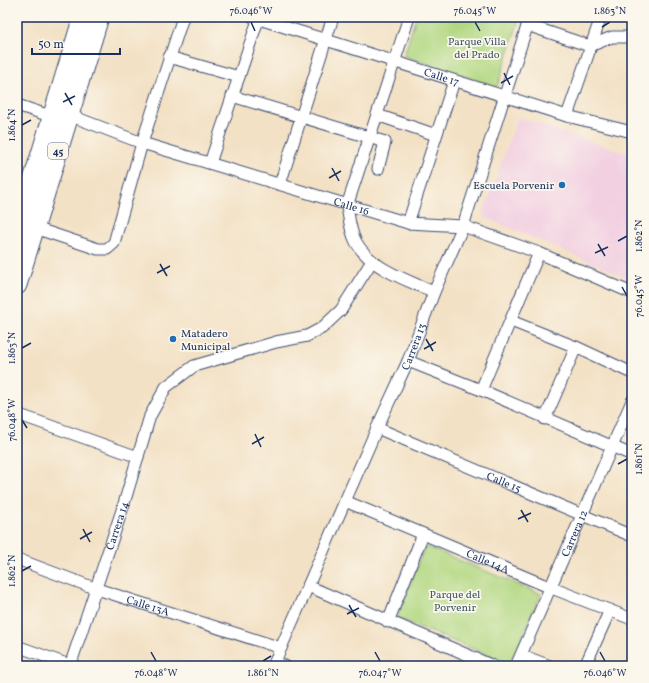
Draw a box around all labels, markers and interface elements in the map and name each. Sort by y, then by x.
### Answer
text: 76.046°W [229,4,273,18]
text: 76.045°W [454,4,496,18]
text: 1.863°N [594,4,627,18]
scale bar [32,30,120,56]
park label: Parque Villa del Prado [448,35,507,63]
text: 50 m [38,37,64,53]
street label: Calle 17 [422,65,461,91]
text: 1.864°N [5,108,19,141]
road number: 45 [48,143,68,159]
place label: Escuela Porvenir [473,179,554,194]
marker: Escuela Porvenir [557,180,567,190]
street label: Calle 16 [331,195,371,220]
text: 1.862°N [632,219,646,252]
text: 76.045°W [632,275,646,317]
street label: Carrera 13 [399,321,431,373]
place label: Matadero Municipal [181,327,230,355]
text: 1.863°N [5,331,19,364]
marker: Matadero Municipal [168,334,178,344]
text: 76.048°W [5,398,19,442]
text: 1.861°N [632,443,646,475]
street label: Calle 15 [484,469,523,497]
street label: Carrera 14 [103,500,133,552]
street label: Carrera 12 [559,508,592,560]
street label: Calle 14A [463,547,511,578]
text: 1.862°N [5,554,19,587]
park label: Parque del Porvenir [430,588,480,616]
street label: Calle 13A [124,593,171,621]
text: 76.048°W [134,666,178,680]
text: 1.861°N [247,666,279,680]
text: 76.047°W [358,666,402,680]
text: 76.046°W [583,666,627,680]

